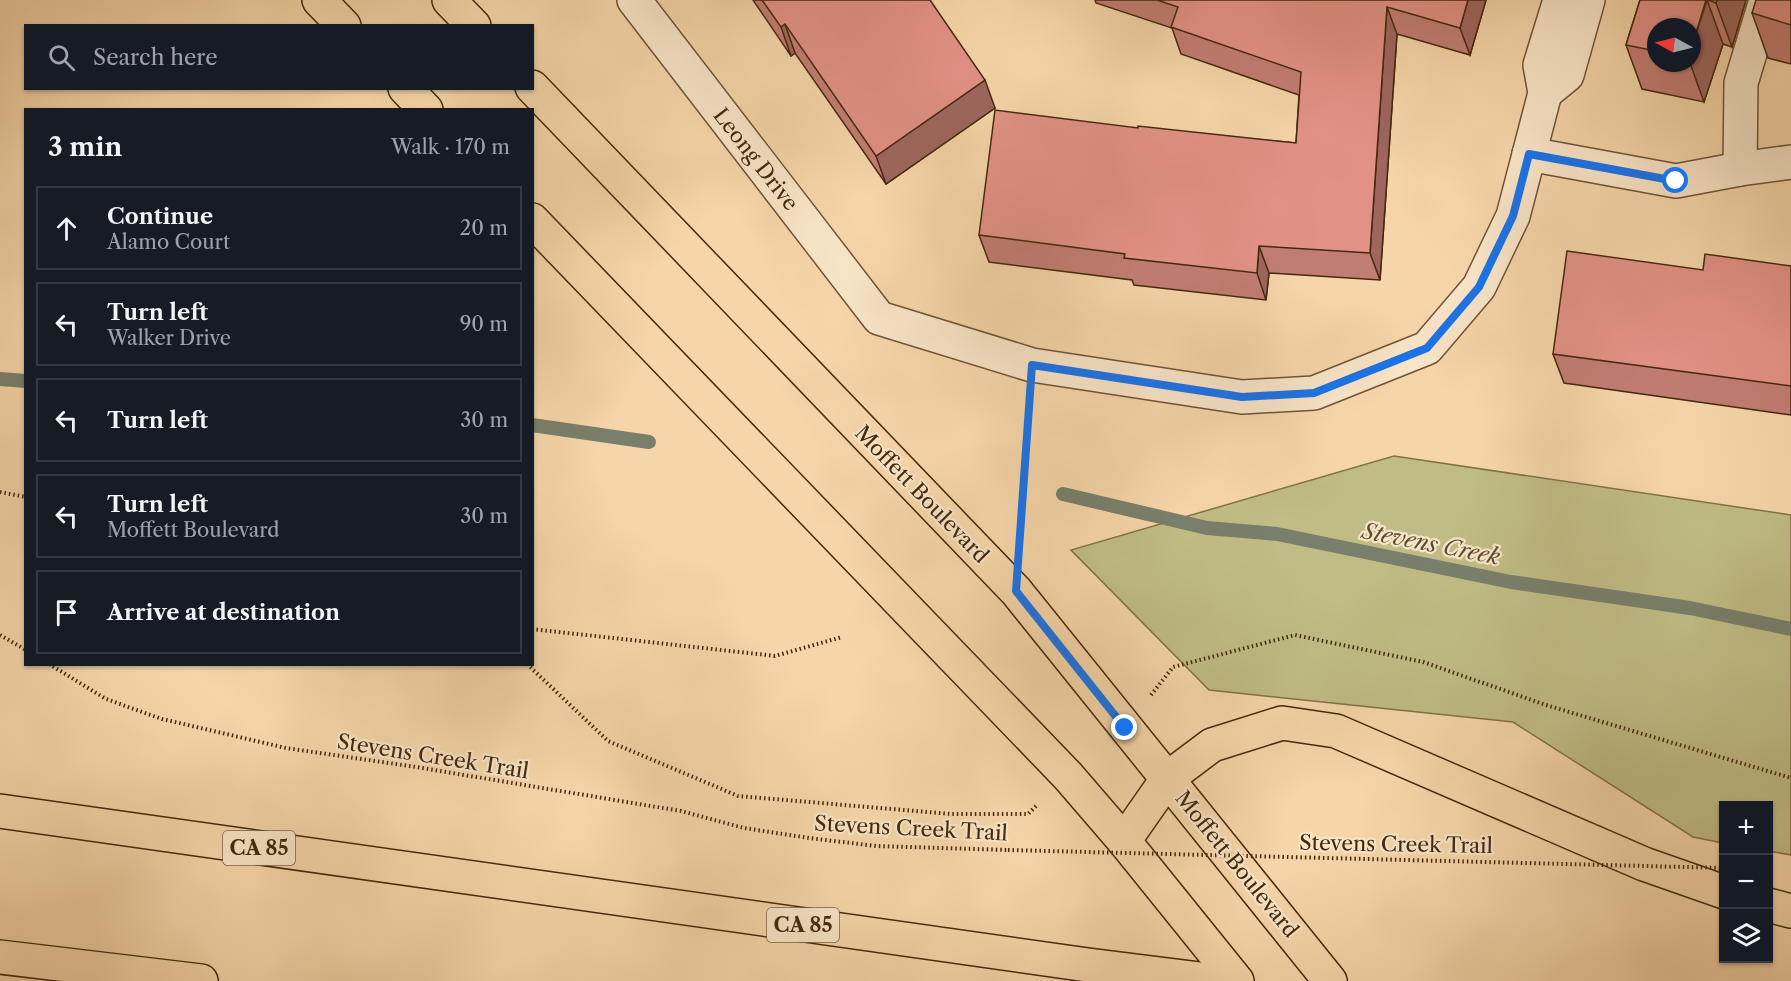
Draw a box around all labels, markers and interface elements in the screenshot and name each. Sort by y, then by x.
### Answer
north arrow [1647,18,1701,72]
search box [24,24,534,90]
icon: search [45,41,78,74]
text: Search here [93,44,218,71]
street label: Leong Drive [708,103,804,215]
text: 3 min [48,131,122,163]
text: Walk · 170 m [391,135,510,159]
route start [1662,167,1688,193]
text: Continue [107,203,213,230]
icon: ahead [50,212,83,245]
text: 20 m [460,216,508,240]
text: Alamo Court [107,230,230,254]
text: Turn left [107,299,208,326]
icon: left [50,308,83,341]
text: 90 m [460,312,508,336]
text: Walker Drive [107,326,231,350]
icon: left [50,404,83,437]
text: Turn left [107,407,208,434]
text: 30 m [460,408,508,432]
street label: Moffett Boulevard [850,420,994,568]
text: Turn left [107,491,208,518]
icon: left [50,500,83,533]
text: 30 m [460,504,508,528]
water label: Stevens Creek [1358,517,1503,571]
text: Moffett Boulevard [107,518,280,542]
icon: arrive [50,596,83,629]
text: Arrive at destination [107,599,340,626]
route end [1111,714,1137,740]
street label: Stevens Creek Trail [335,728,531,784]
street label: Moffett Boulevard [1170,786,1304,942]
map controls [1719,801,1773,963]
button: + [1719,801,1773,855]
street label: Stevens Creek Trail [814,810,1008,846]
street label: Stevens Creek Trail [1299,830,1493,858]
road number: CA 85 [223,831,295,865]
button: − [1719,855,1773,909]
road number: CA 85 [767,908,839,942]
button: layers [1719,909,1773,963]

